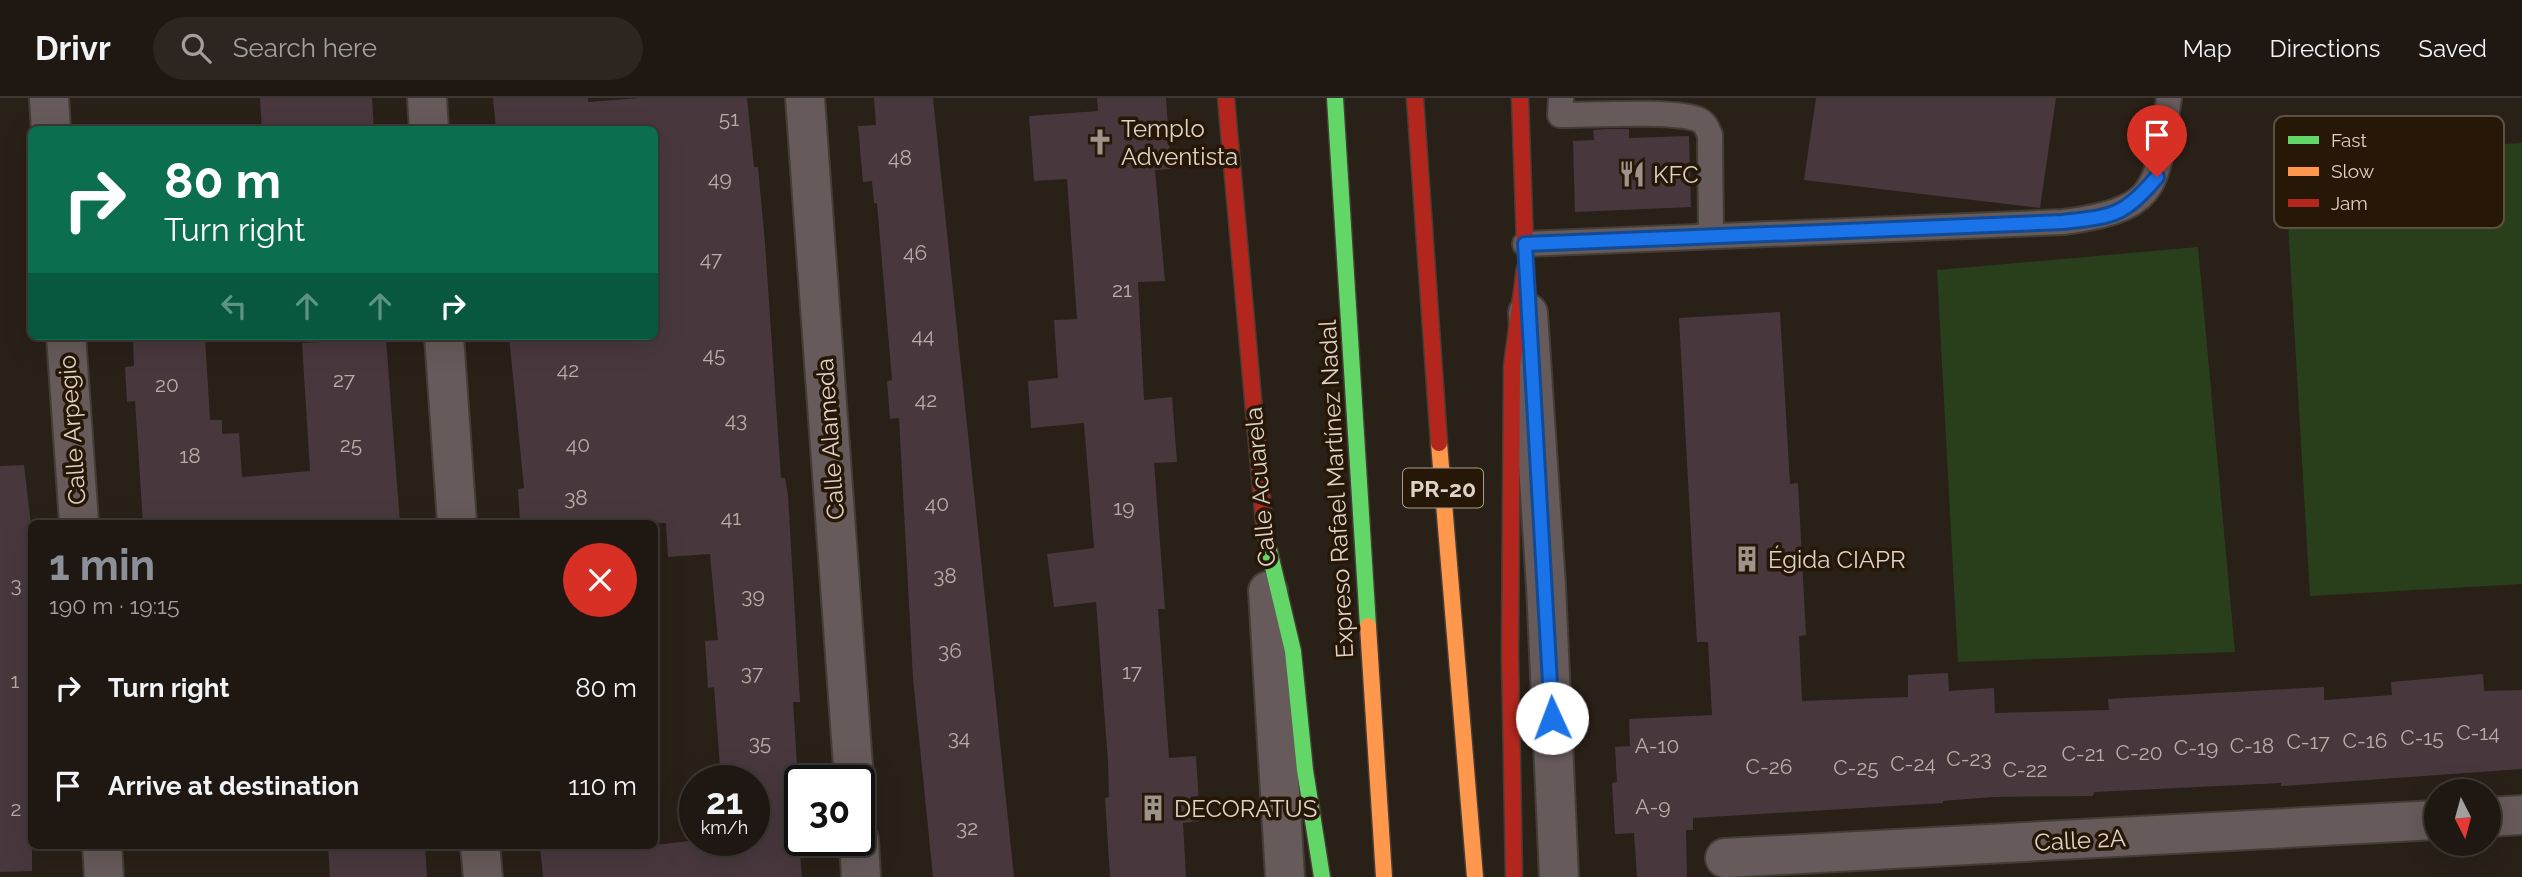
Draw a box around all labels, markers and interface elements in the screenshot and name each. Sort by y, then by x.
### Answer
search box [153,17,643,80]
text: Drivr [35,29,111,68]
icon: search [177,29,215,67]
text: Search here [233,33,377,63]
text: Map [2183,34,2232,63]
text: Directions [2270,34,2380,63]
text: Saved [2418,34,2487,63]
pin [2127,105,2187,177]
house number: 51 [719,106,739,131]
place label: Templo Adventista [1121,114,1238,171]
icon: arrive [2138,116,2176,154]
legend [2274,116,2504,228]
church icon: Templo Adventista [1085,127,1115,157]
text: Fast [2331,129,2367,151]
house number: 48 [888,145,912,170]
text: 80 m [164,152,281,209]
icon: right [49,154,140,245]
restaurant icon: KFC [1617,159,1647,189]
place label: KFC [1653,160,1699,189]
text: Slow [2331,160,2375,182]
house number: 49 [708,166,732,191]
text: Jam [2331,192,2368,214]
text: Turn right [164,211,305,248]
house number: 46 [903,240,927,265]
house number: 47 [700,246,723,271]
house number: 21 [1112,277,1132,302]
icon: left [215,287,253,325]
icon: ahead [288,287,326,325]
icon: ahead [361,287,399,325]
icon: right [434,287,472,325]
street label: Expreso Rafael Martínez Nadal [1313,319,1359,659]
house number: 44 [912,323,934,348]
house number: 45 [703,342,725,367]
street label: Calle Arpegio [52,354,92,506]
house number: 42 [557,357,579,382]
street label: Calle Alameda [810,357,850,521]
house number: 27 [333,367,356,392]
house number: 20 [155,372,179,397]
house number: 42 [915,387,937,412]
street label: Calle Acuarela [1239,406,1281,568]
house number: 43 [725,407,747,432]
house number: 25 [340,432,362,457]
house number: 40 [566,432,590,457]
house number: 18 [179,443,201,468]
road number: PR-20 [1403,468,1483,508]
house number: 38 [564,485,588,510]
house number: 40 [925,491,949,516]
house number: 19 [1113,495,1135,520]
house number: 41 [721,505,741,530]
text: 1 min [49,541,155,590]
button: close [563,543,637,617]
building icon: Égida CIAPR [1732,544,1762,574]
place label: Égida CIAPR [1768,545,1906,574]
house number: 38 [933,563,957,588]
house number: 3 [10,572,22,597]
house number: 39 [741,583,765,608]
text: 190 m · 19:15 [49,592,180,619]
house number: 36 [938,638,962,663]
house number: 17 [1122,659,1143,684]
house number: 37 [741,660,764,685]
house number: 1 [11,668,20,693]
icon: right [49,669,87,707]
text: Turn right [108,673,229,703]
text: 80 m [575,673,637,703]
position arrow [1515,681,1589,755]
house number: C-14 [2456,720,2500,745]
house number: 34 [948,725,970,750]
house number: C-15 [2400,725,2444,750]
house number: C-16 [2343,728,2387,753]
house number: C-17 [2286,729,2330,754]
house number: 35 [749,730,771,755]
house number: A-10 [1635,733,1679,758]
house number: C-18 [2230,733,2274,758]
house number: C-19 [2174,735,2218,760]
house number: C-20 [2116,740,2163,765]
house number: C-21 [2061,741,2105,766]
house number: C-23 [1946,746,1992,771]
house number: C-24 [1890,751,1936,776]
house number: C-26 [1746,754,1792,779]
house number: C-25 [1833,755,1879,780]
house number: C-22 [2002,757,2048,782]
speed limit sign: 30 [784,765,875,856]
icon: arrive [49,767,87,805]
text: Arrive at destination [108,771,359,801]
text: 110 m [568,771,637,801]
north arrow [2424,779,2501,856]
map controls [2424,779,2501,856]
text: 21 [706,781,743,822]
building icon: DECORATUS [1138,793,1168,823]
place label: DECORATUS [1174,794,1317,823]
house number: A-9 [1635,794,1671,819]
house number: 2 [11,796,21,821]
house number: 32 [956,815,978,840]
text: km/h [701,817,748,838]
street label: Calle 2A [2034,823,2126,857]

